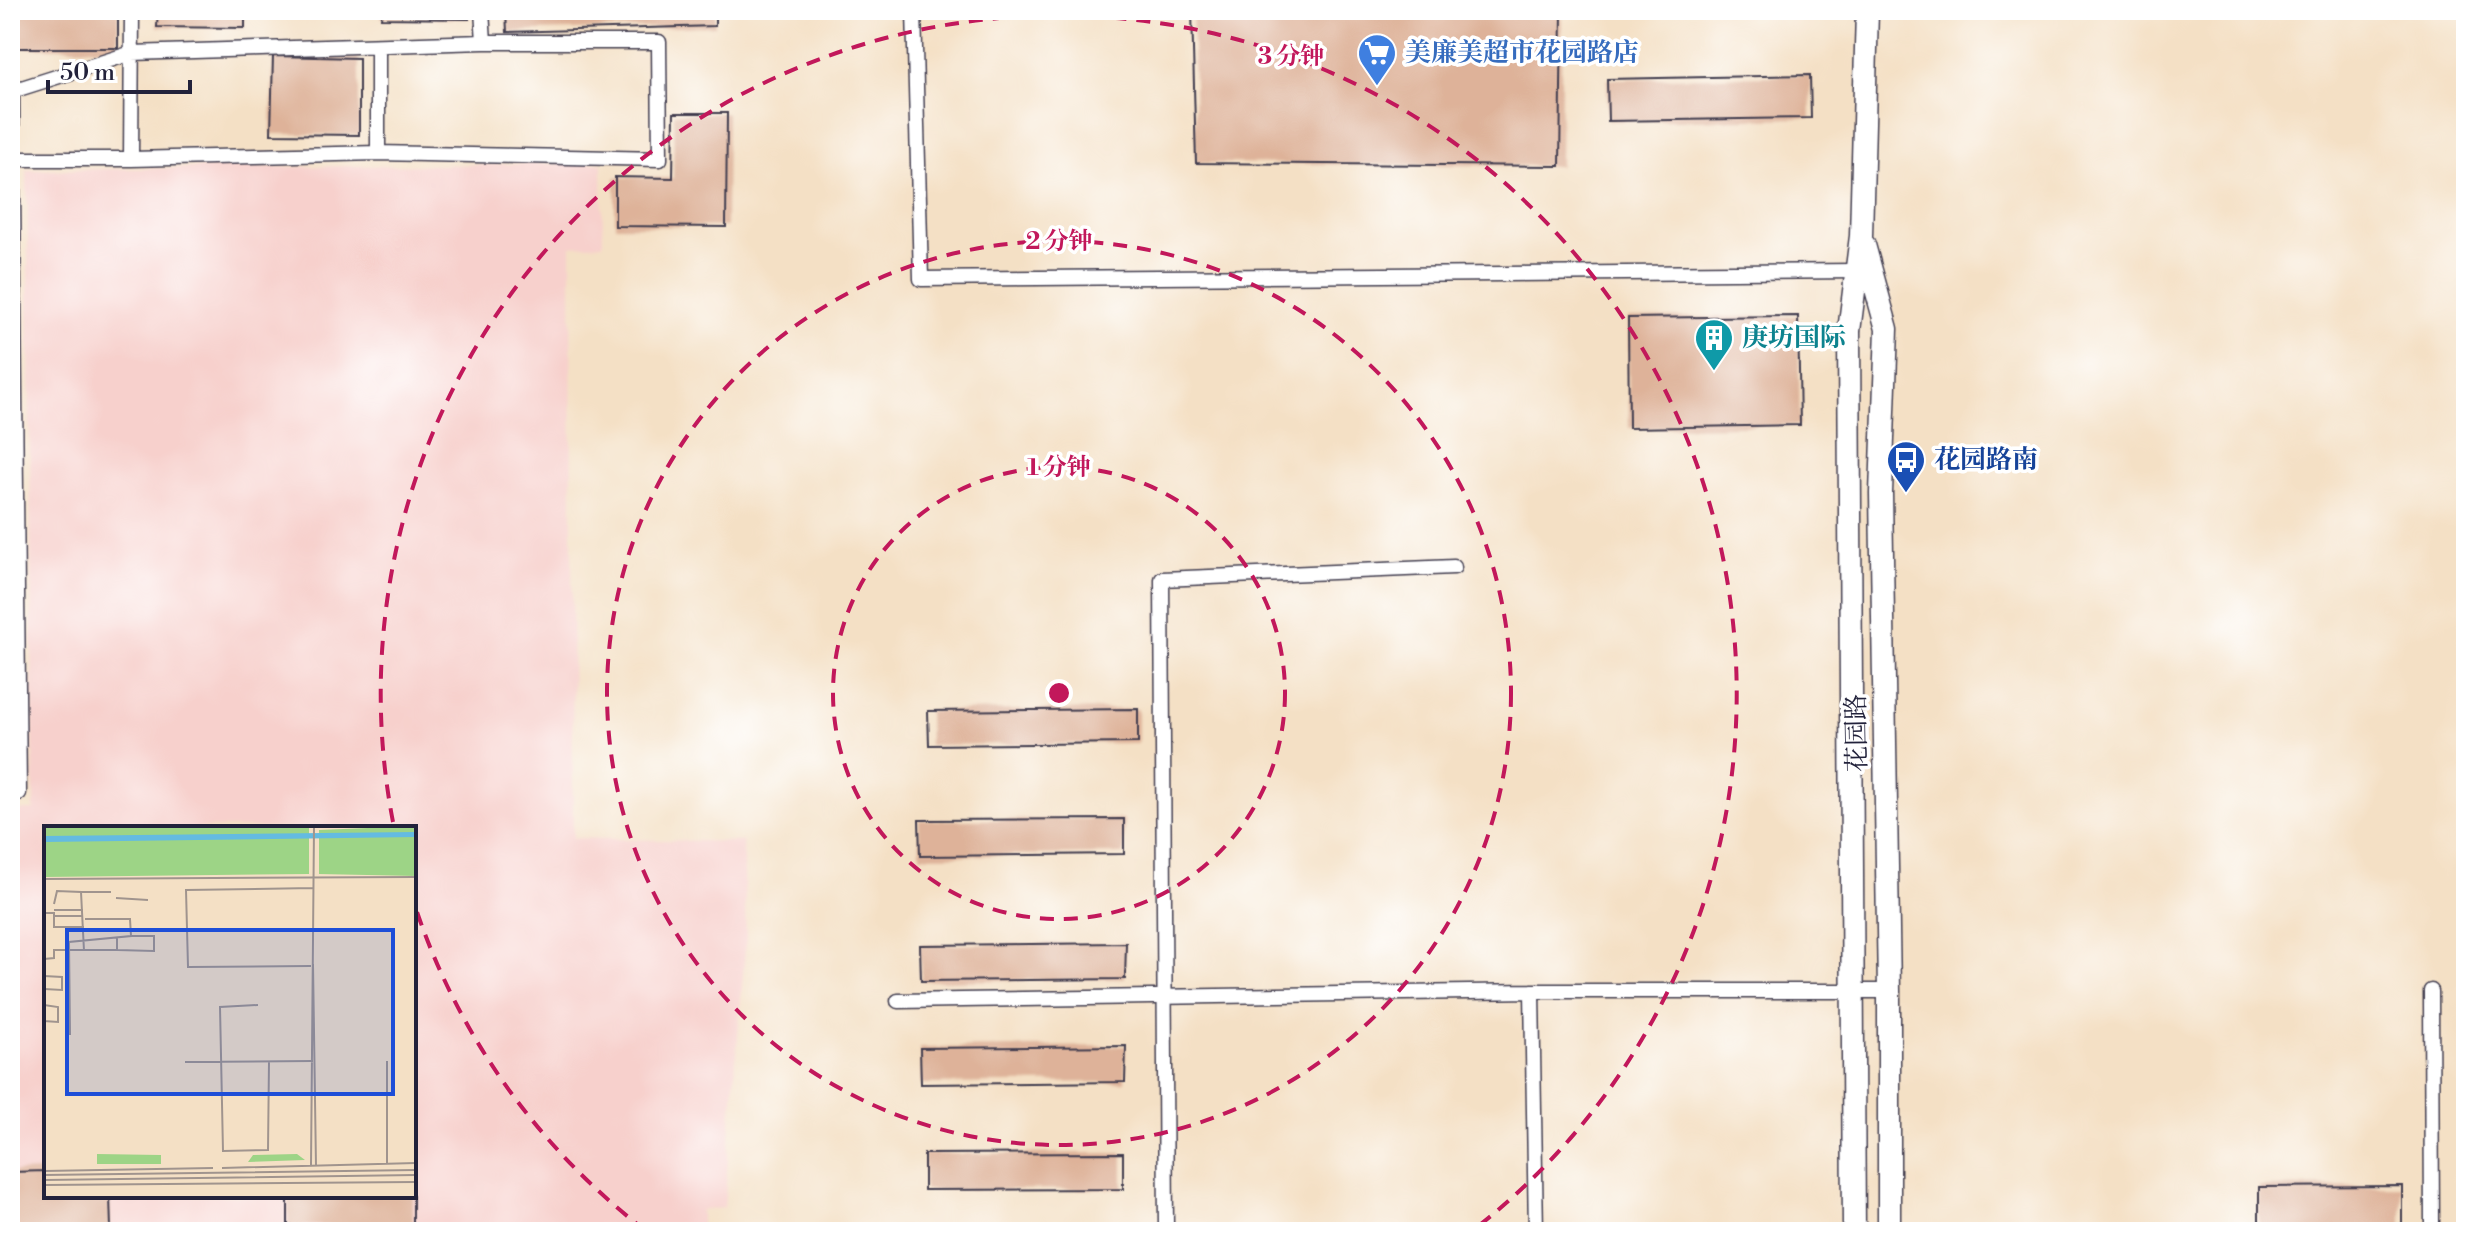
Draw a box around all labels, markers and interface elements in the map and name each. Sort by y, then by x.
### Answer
supermarket icon: 美廉美超市花园路店 [1356,32,1398,87]
place label: 美廉美超市花园路店 [1405,37,1639,69]
text: 3 分钟 [1258,42,1324,72]
scale bar [48,44,190,94]
text: 50 m [60,58,115,88]
text: 2 分钟 [1026,227,1092,257]
building icon: 庚坊国际 [1693,317,1735,372]
place label: 庚坊国际 [1742,322,1846,354]
bus stop icon: 花园路南 [1885,439,1927,494]
place label: 花园路南 [1934,444,2038,476]
text: 1 分钟 [1027,453,1091,483]
centre of rings [1045,679,1073,707]
street label: 花园路 [1840,694,1874,772]
inset map [44,826,416,1198]

